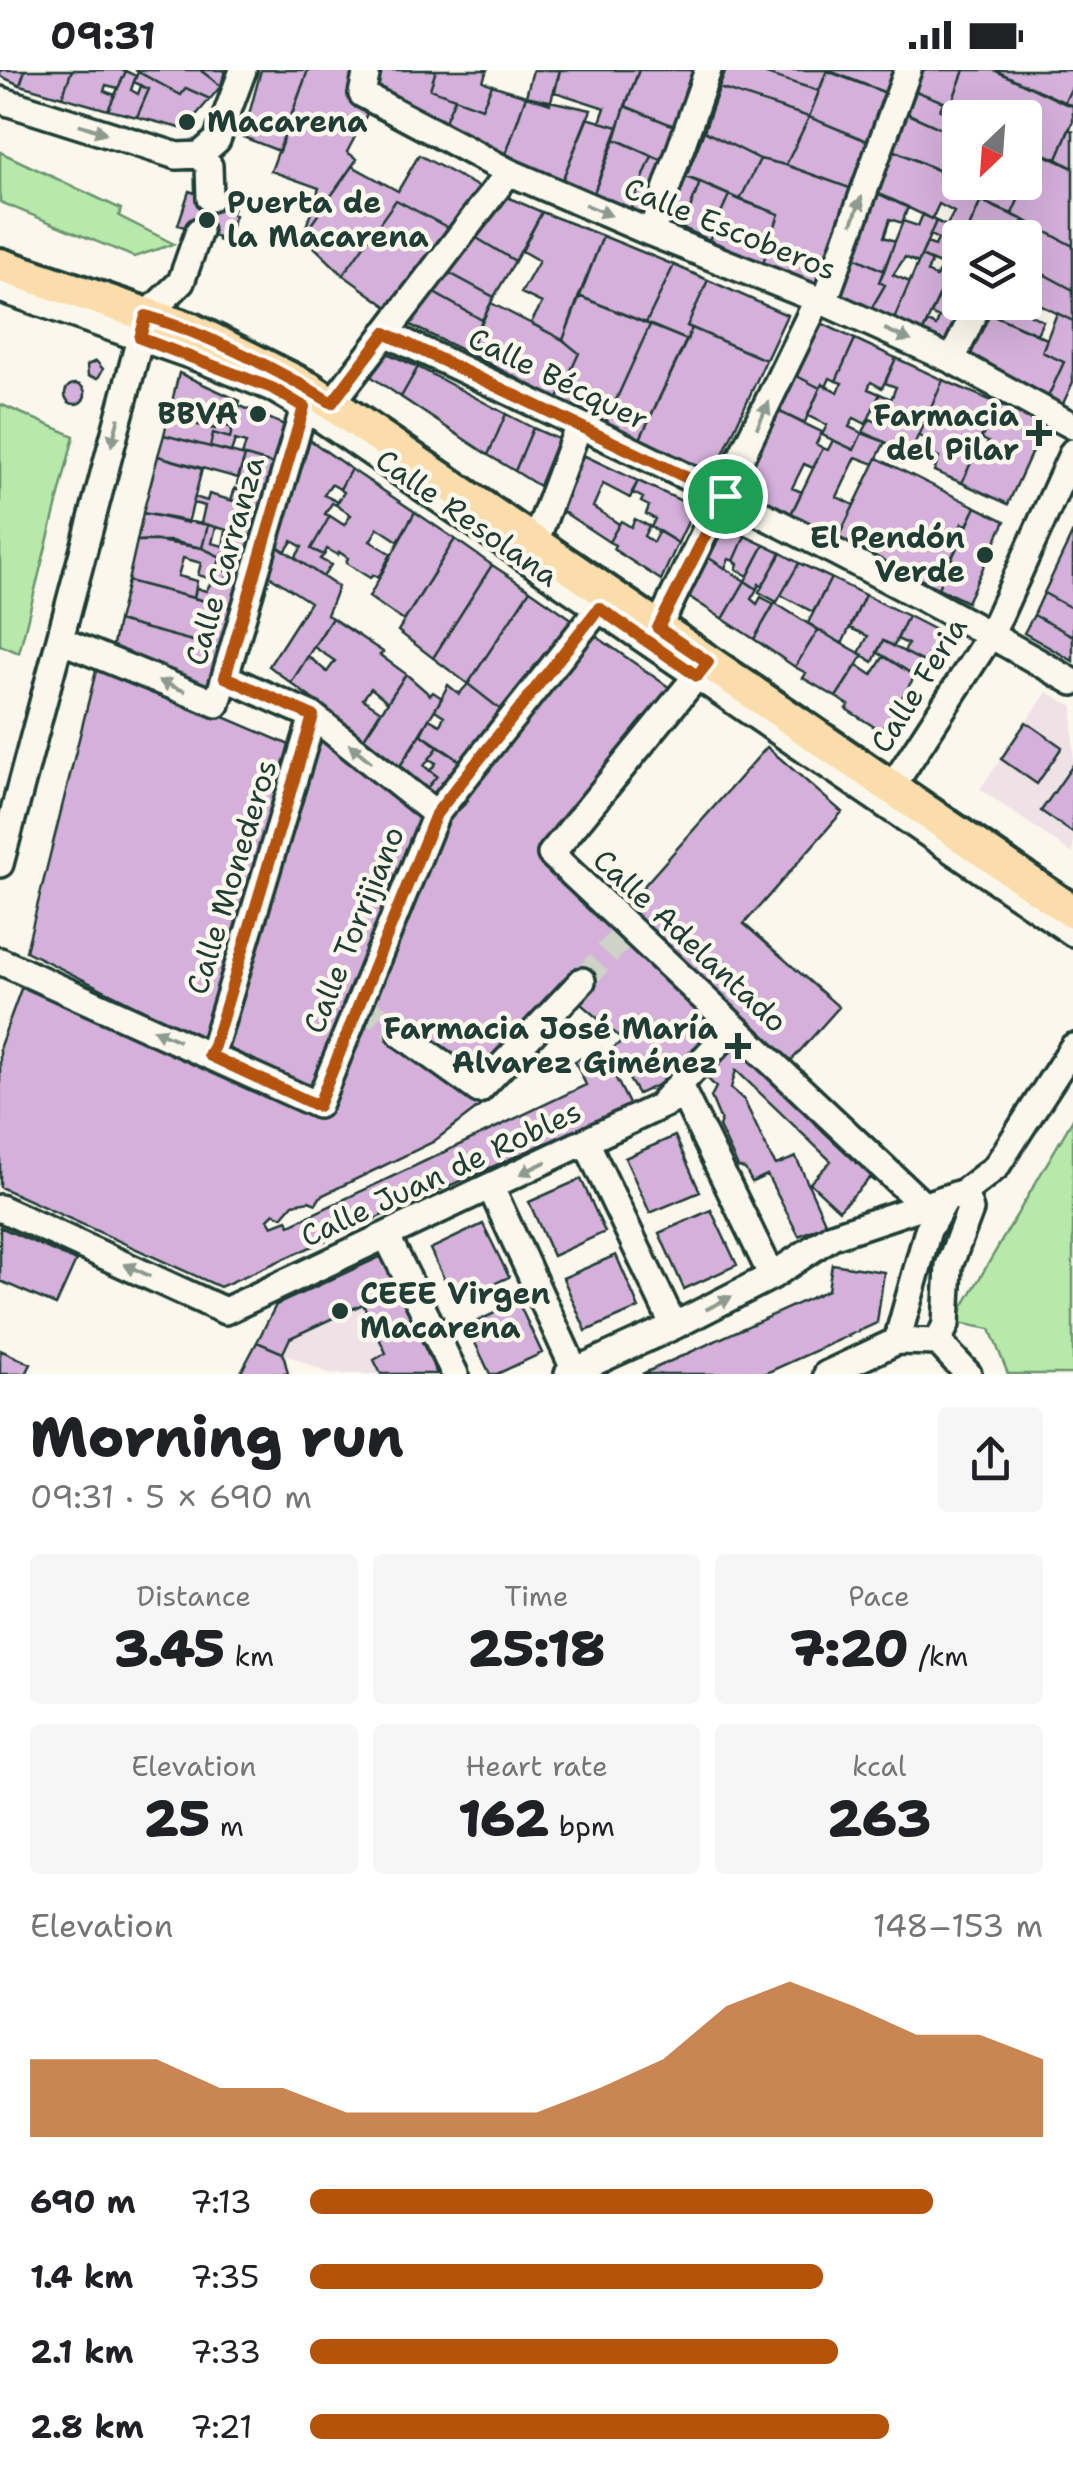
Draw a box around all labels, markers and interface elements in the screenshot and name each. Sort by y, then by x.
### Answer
text: 09:31 [50,10,156,61]
north arrow [942,100,1042,200]
map controls [942,100,1042,320]
place label: Macarena [207,101,368,142]
marker: Macarena [176,111,198,133]
one-way arrow [78,123,108,138]
street label: Calle Escoberos [618,167,843,290]
place label: Puerta de la Macarena [227,182,429,257]
one-way arrow [851,195,866,225]
one-way arrow [583,202,613,218]
marker: Puerta de la Macarena [196,209,218,231]
button: layers [942,220,1042,320]
street label: Calle Bécquer [461,317,655,440]
one-way arrow [884,327,913,344]
place label: BBVA [158,393,238,434]
place label: Farmacia del Pilar [873,395,1020,470]
one-way arrow [755,400,772,429]
marker: BBVA [247,403,269,425]
one-way arrow [106,417,122,448]
marker: Farmacia del Pilar [1028,422,1050,444]
street label: Calle Resolana [367,439,567,596]
street label: Calle Carranza [175,451,274,670]
pin [683,454,768,539]
icon: arrive [698,469,753,524]
place label: El Pendón Verde [810,517,965,592]
marker: El Pendón Verde [974,544,996,566]
street label: Calle Feria [861,609,977,761]
one-way arrow [156,677,186,693]
one-way arrow [347,744,373,764]
street label: Calle Monederos [176,754,287,999]
street label: Calle Torrijiano [293,820,414,1040]
street label: Calle Adelantado [584,840,796,1042]
place label: Farmacia José María Alvarez Giménez [383,1008,719,1083]
one-way arrow [151,1027,180,1043]
marker: Farmacia José María Alvarez Giménez [727,1035,749,1057]
street label: Calle Juan de Robles [294,1090,588,1257]
one-way arrow [519,1159,548,1176]
one-way arrow [122,1262,151,1279]
place label: CEEE Virgen Macarena [360,1273,550,1348]
one-way arrow [705,1295,734,1312]
marker: CEEE Virgen Macarena [329,1300,351,1322]
text: Morning run [30,1400,404,1474]
button: share [938,1407,1043,1512]
text: 09:31 · 5 × 690 m [30,1475,312,1518]
text: Distance [136,1577,251,1615]
text: Time [504,1577,569,1615]
text: Pace [848,1577,910,1615]
text: 3.45 [114,1615,225,1682]
text: 25:18 [468,1615,605,1682]
text: 7:20 [790,1615,909,1682]
text: km [225,1637,274,1675]
text: /km [909,1637,968,1675]
text: Elevation [131,1747,256,1785]
text: Heart rate [465,1747,608,1785]
text: kcal [852,1747,906,1785]
text: 25 [144,1785,210,1852]
text: 162 [458,1785,549,1852]
text: 263 [827,1785,931,1852]
text: m [210,1807,244,1845]
text: bpm [549,1807,615,1845]
text: Elevation [30,1904,173,1947]
text: 148–153 m [873,1904,1043,1947]
text: 690 m [30,2180,136,2223]
text: 7:13 [190,2180,252,2223]
text: 1.4 km [30,2255,133,2298]
text: 7:35 [190,2255,259,2298]
text: 2.1 km [30,2330,134,2373]
text: 7:33 [190,2330,261,2373]
text: 2.8 km [30,2405,144,2448]
text: 7:21 [190,2405,253,2448]

